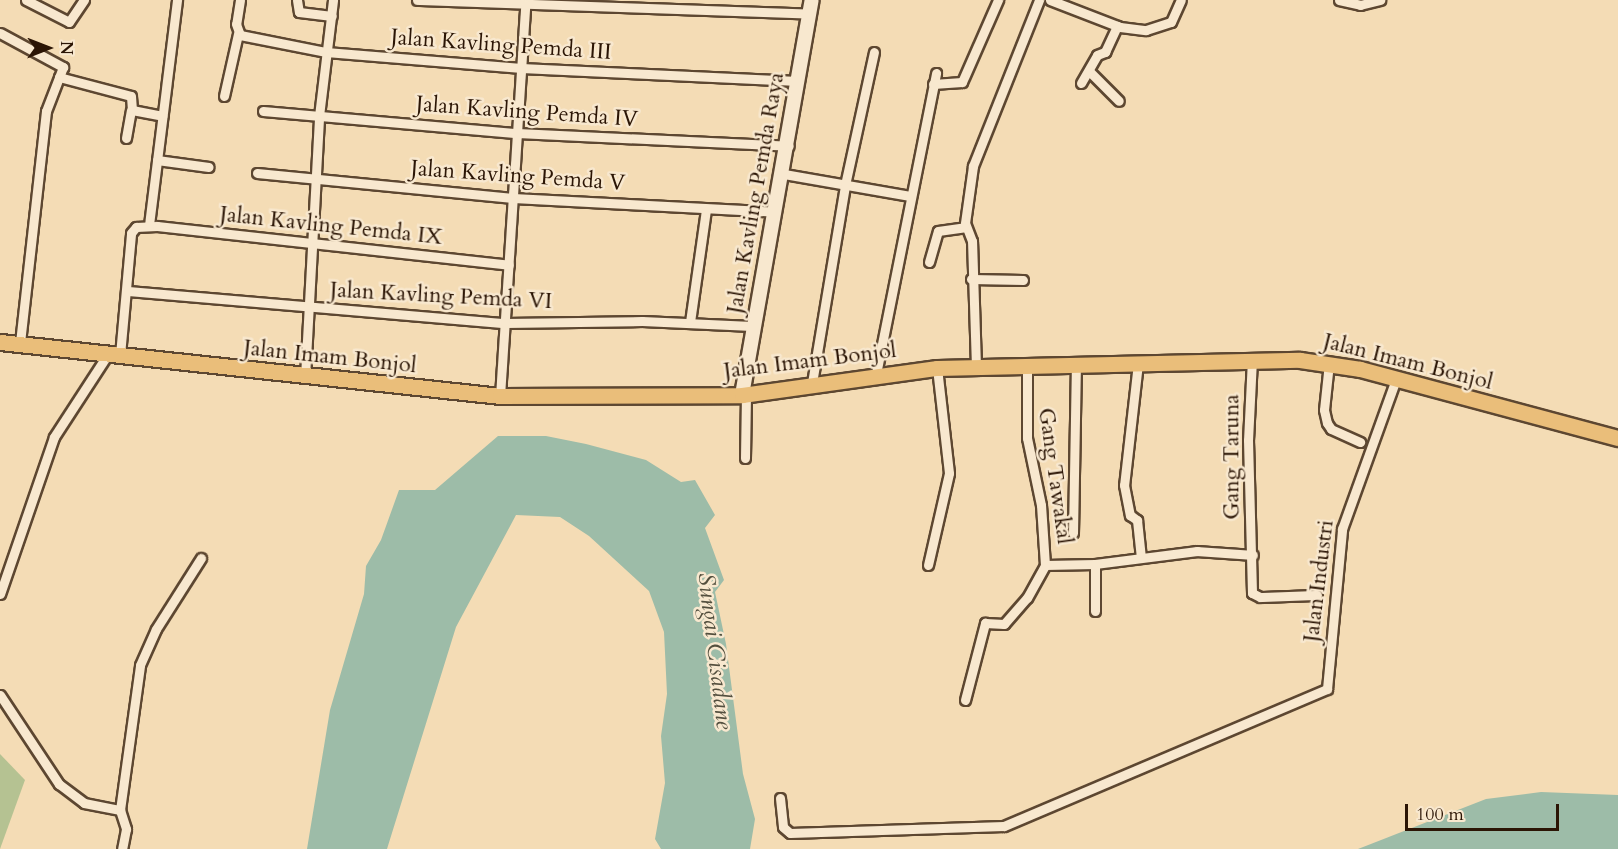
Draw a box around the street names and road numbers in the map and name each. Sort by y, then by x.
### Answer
street label: Jalan Kavling Pemda III [390,24,612,66]
street label: Jalan Kavling Pemda Raya [722,70,790,316]
street label: Jalan Kavling Pemda IV [415,91,639,133]
street label: Jalan Kavling Pemda V [410,155,626,197]
street label: Jalan Kavling Pemda IX [218,201,444,251]
street label: Jalan Kavling Pemda VI [329,277,553,315]
street label: Jalan Imam Bonjol [1321,328,1495,396]
street label: Jalan Imam Bonjol [242,335,418,379]
street label: Jalan Imam Bonjol [722,337,898,385]
street label: Gang Taruna [1219,394,1245,520]
street label: Gang Tawakal [1032,406,1078,546]
street label: Jalan Industri [1298,518,1340,644]

